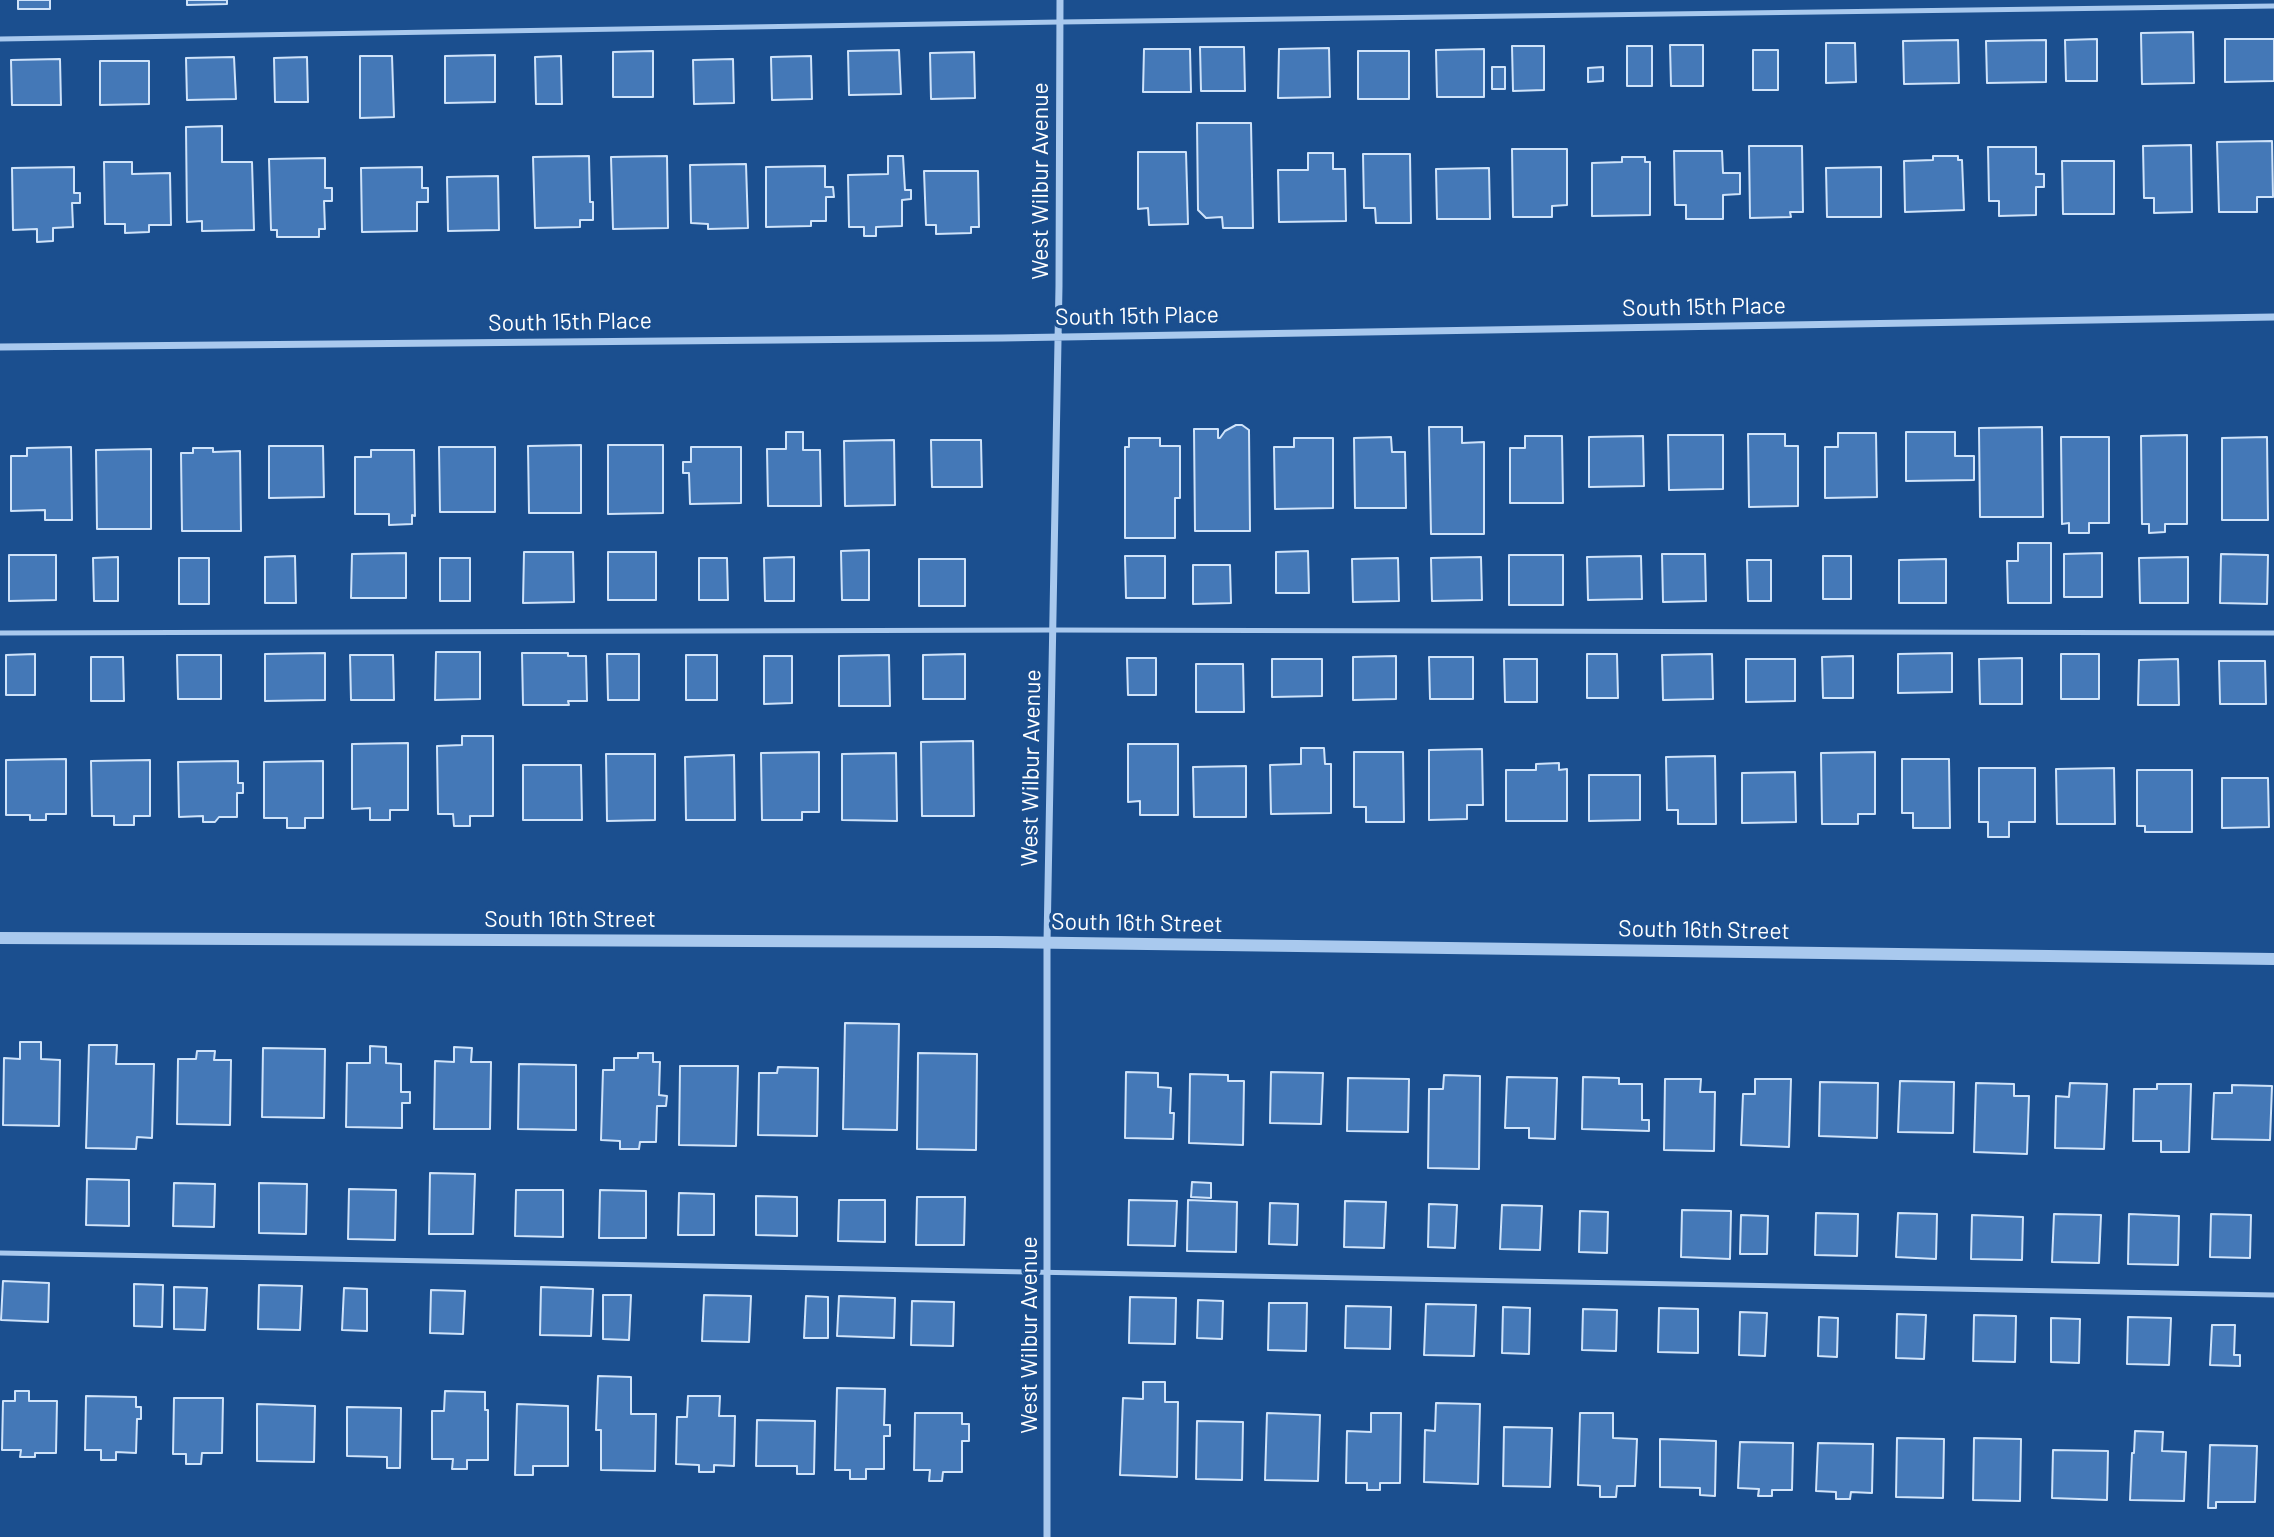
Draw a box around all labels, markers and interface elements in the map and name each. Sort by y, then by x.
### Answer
street label: West Wilbur Avenue [1026,82,1054,280]
street label: South 15th Place [1622,292,1786,322]
street label: South 15th Place [1055,301,1219,331]
street label: South 15th Place [488,307,652,337]
street label: West Wilbur Avenue [1015,669,1047,867]
street label: South 16th Street [484,905,656,933]
street label: South 16th Street [1051,908,1223,938]
street label: South 16th Street [1618,915,1790,945]
street label: West Wilbur Avenue [1015,1236,1043,1434]

